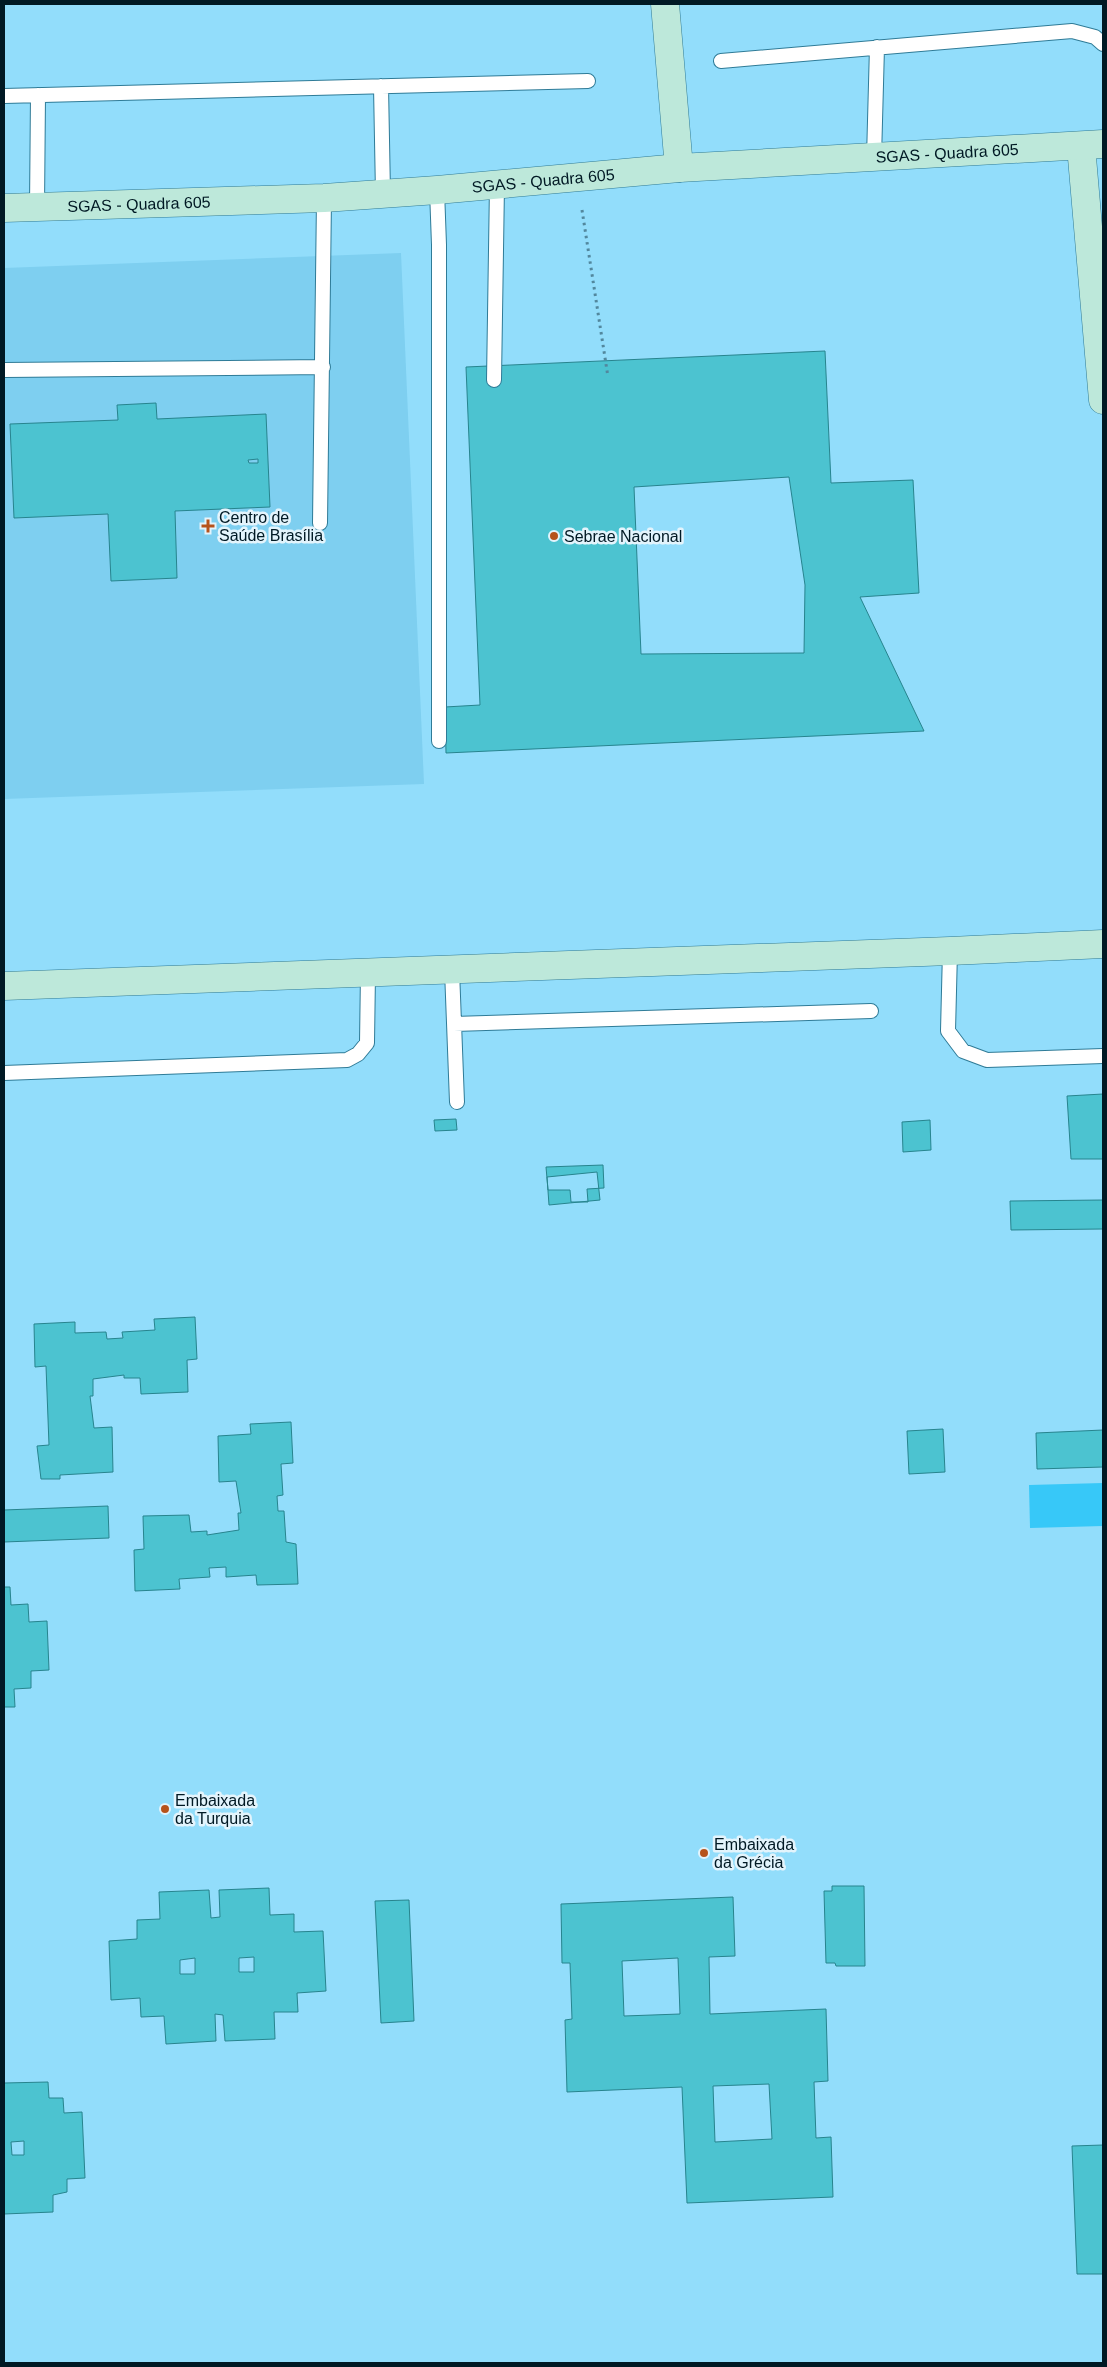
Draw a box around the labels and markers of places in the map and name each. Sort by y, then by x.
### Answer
place label: Centro de Saúde Brasília [219,509,323,544]
marker: Centro de Saúde Brasília [201,519,215,533]
place label: Sebrae Nacional [564,528,682,545]
marker: Sebrae Nacional [548,530,560,542]
place label: Embaixada da Turquia [175,1792,255,1827]
marker: Embaixada da Turquia [159,1803,171,1815]
place label: Embaixada da Grécia [714,1836,794,1871]
marker: Embaixada da Grécia [698,1847,710,1859]

